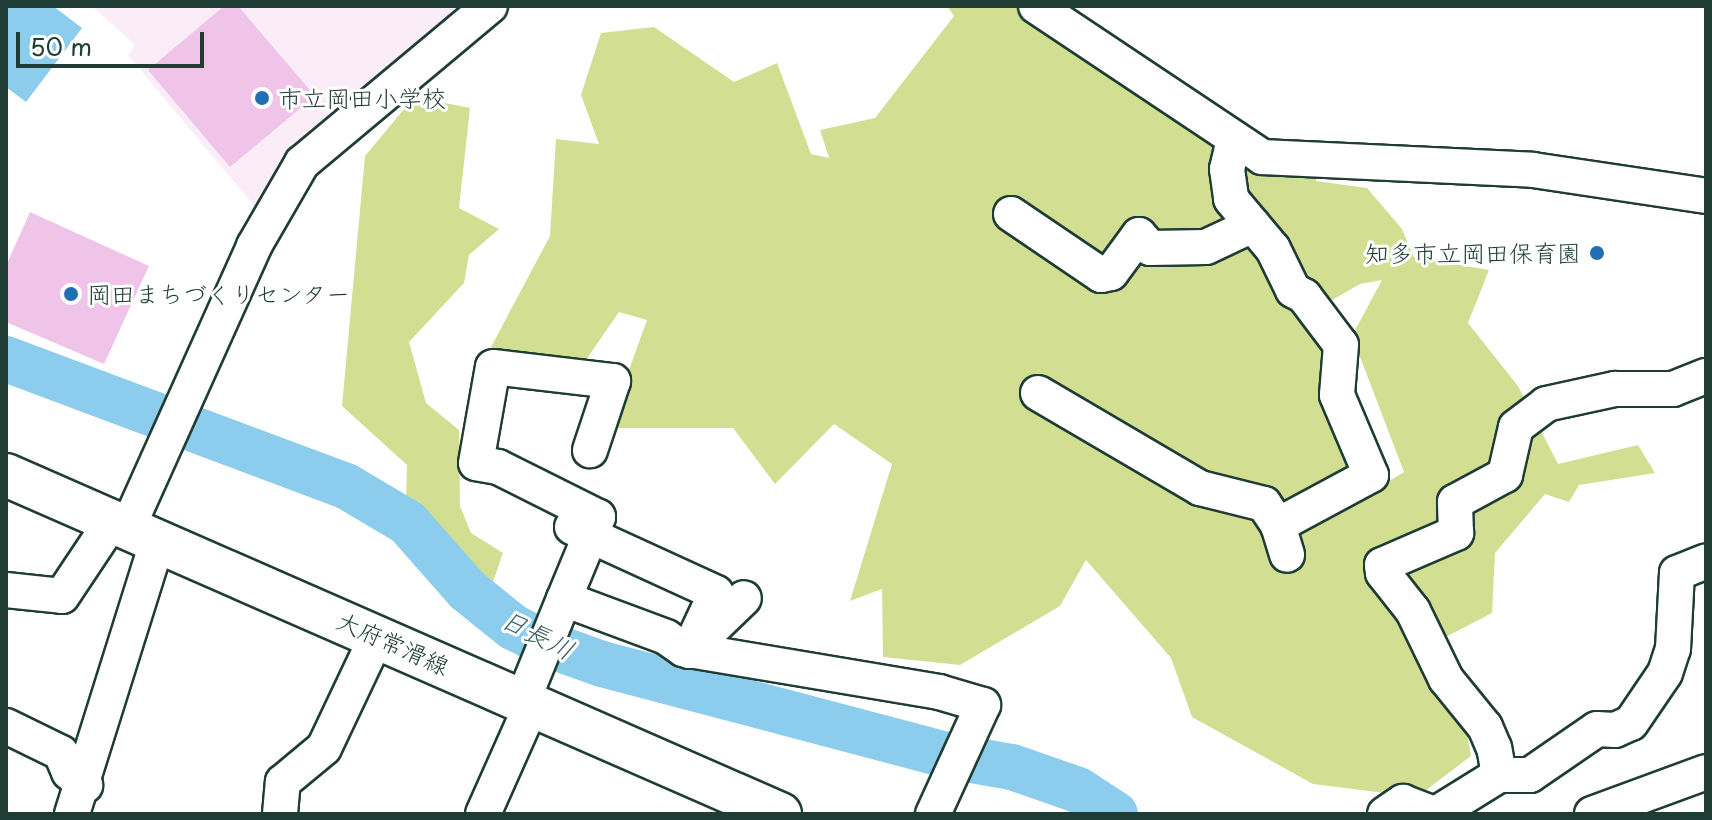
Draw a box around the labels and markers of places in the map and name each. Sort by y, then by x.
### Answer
place label: 市立岡田小学校 [278,84,446,112]
marker: 市立岡田小学校 [253,89,271,107]
place label: 知多市立岡田保育園 [1365,239,1581,267]
marker: 知多市立岡田保育園 [1588,244,1606,262]
place label: 岡田まちづくりセンター [87,280,351,308]
marker: 岡田まちづくりセンター [62,285,80,303]

